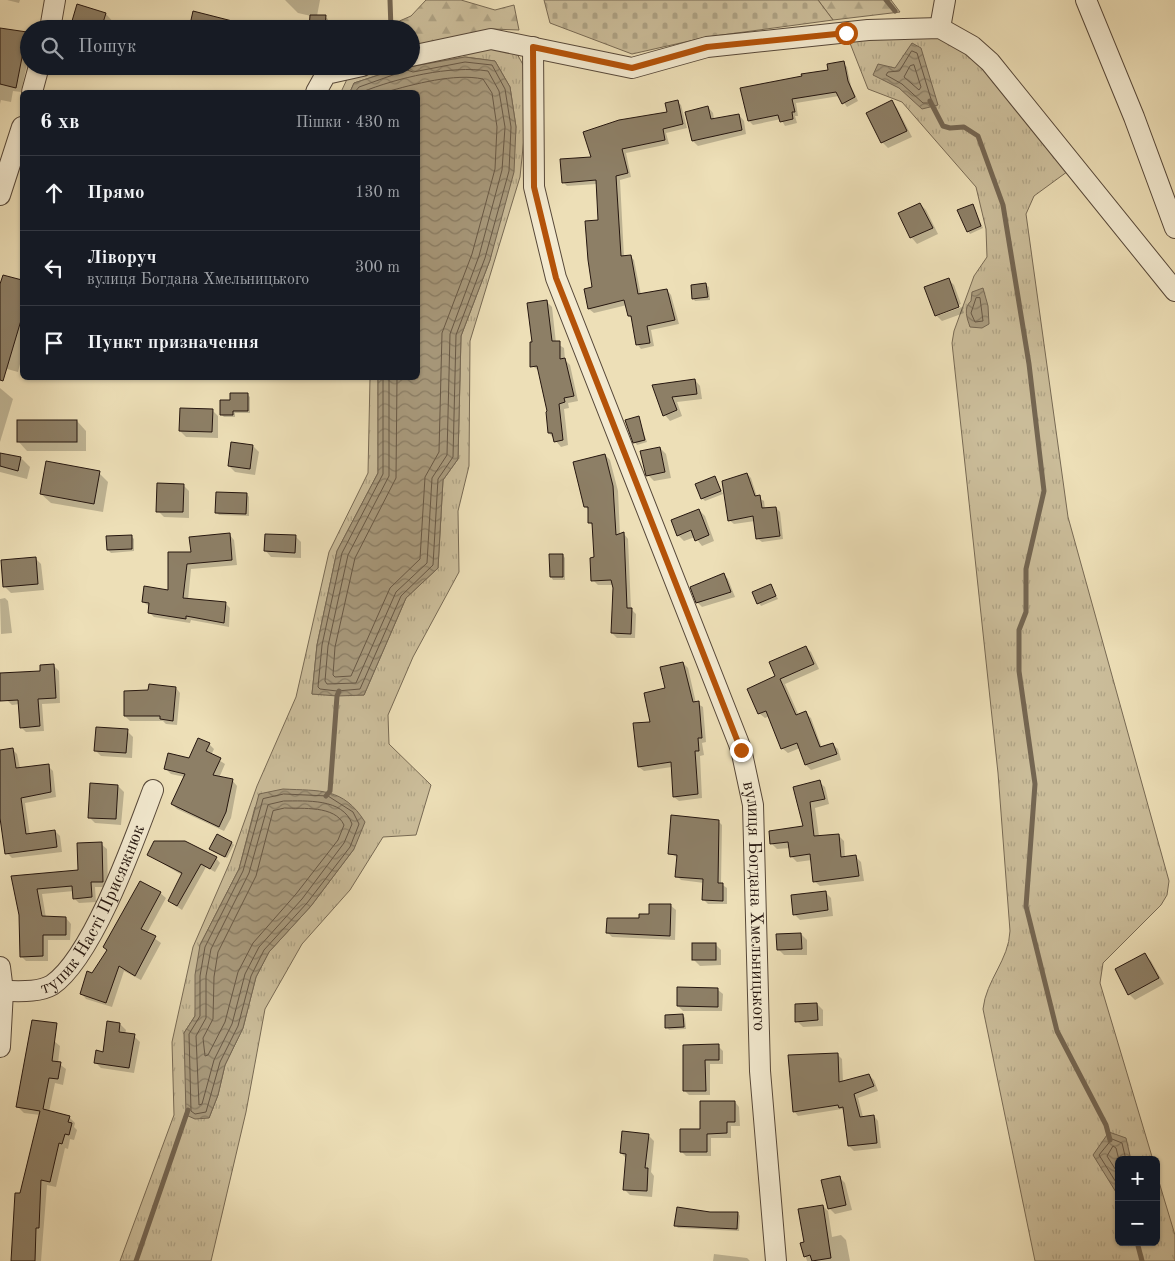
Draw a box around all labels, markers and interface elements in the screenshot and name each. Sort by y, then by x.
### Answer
search box [20,20,420,75]
route start [835,22,858,45]
icon: search [38,34,66,62]
text: Пошук [78,38,136,57]
text: 6 хв [40,112,79,133]
text: Пішки · 430 m [296,115,400,131]
icon: ahead [40,179,68,207]
text: Прямо [87,184,145,203]
text: 130 m [355,185,400,201]
text: Ліворуч [87,249,157,268]
icon: left [40,254,68,282]
text: 300 m [355,260,400,276]
text: вулиця Богдана Хмельницького [87,272,309,288]
icon: arrive [40,329,68,357]
text: Пункт призначення [87,334,259,353]
route end [730,739,753,762]
street label: вулиця Богдана Хмельницького [739,780,768,1031]
street label: тупик Насті Присяжнюк [38,822,148,998]
map controls [1115,1156,1160,1246]
button: + [1115,1156,1160,1201]
button: − [1115,1201,1160,1246]

